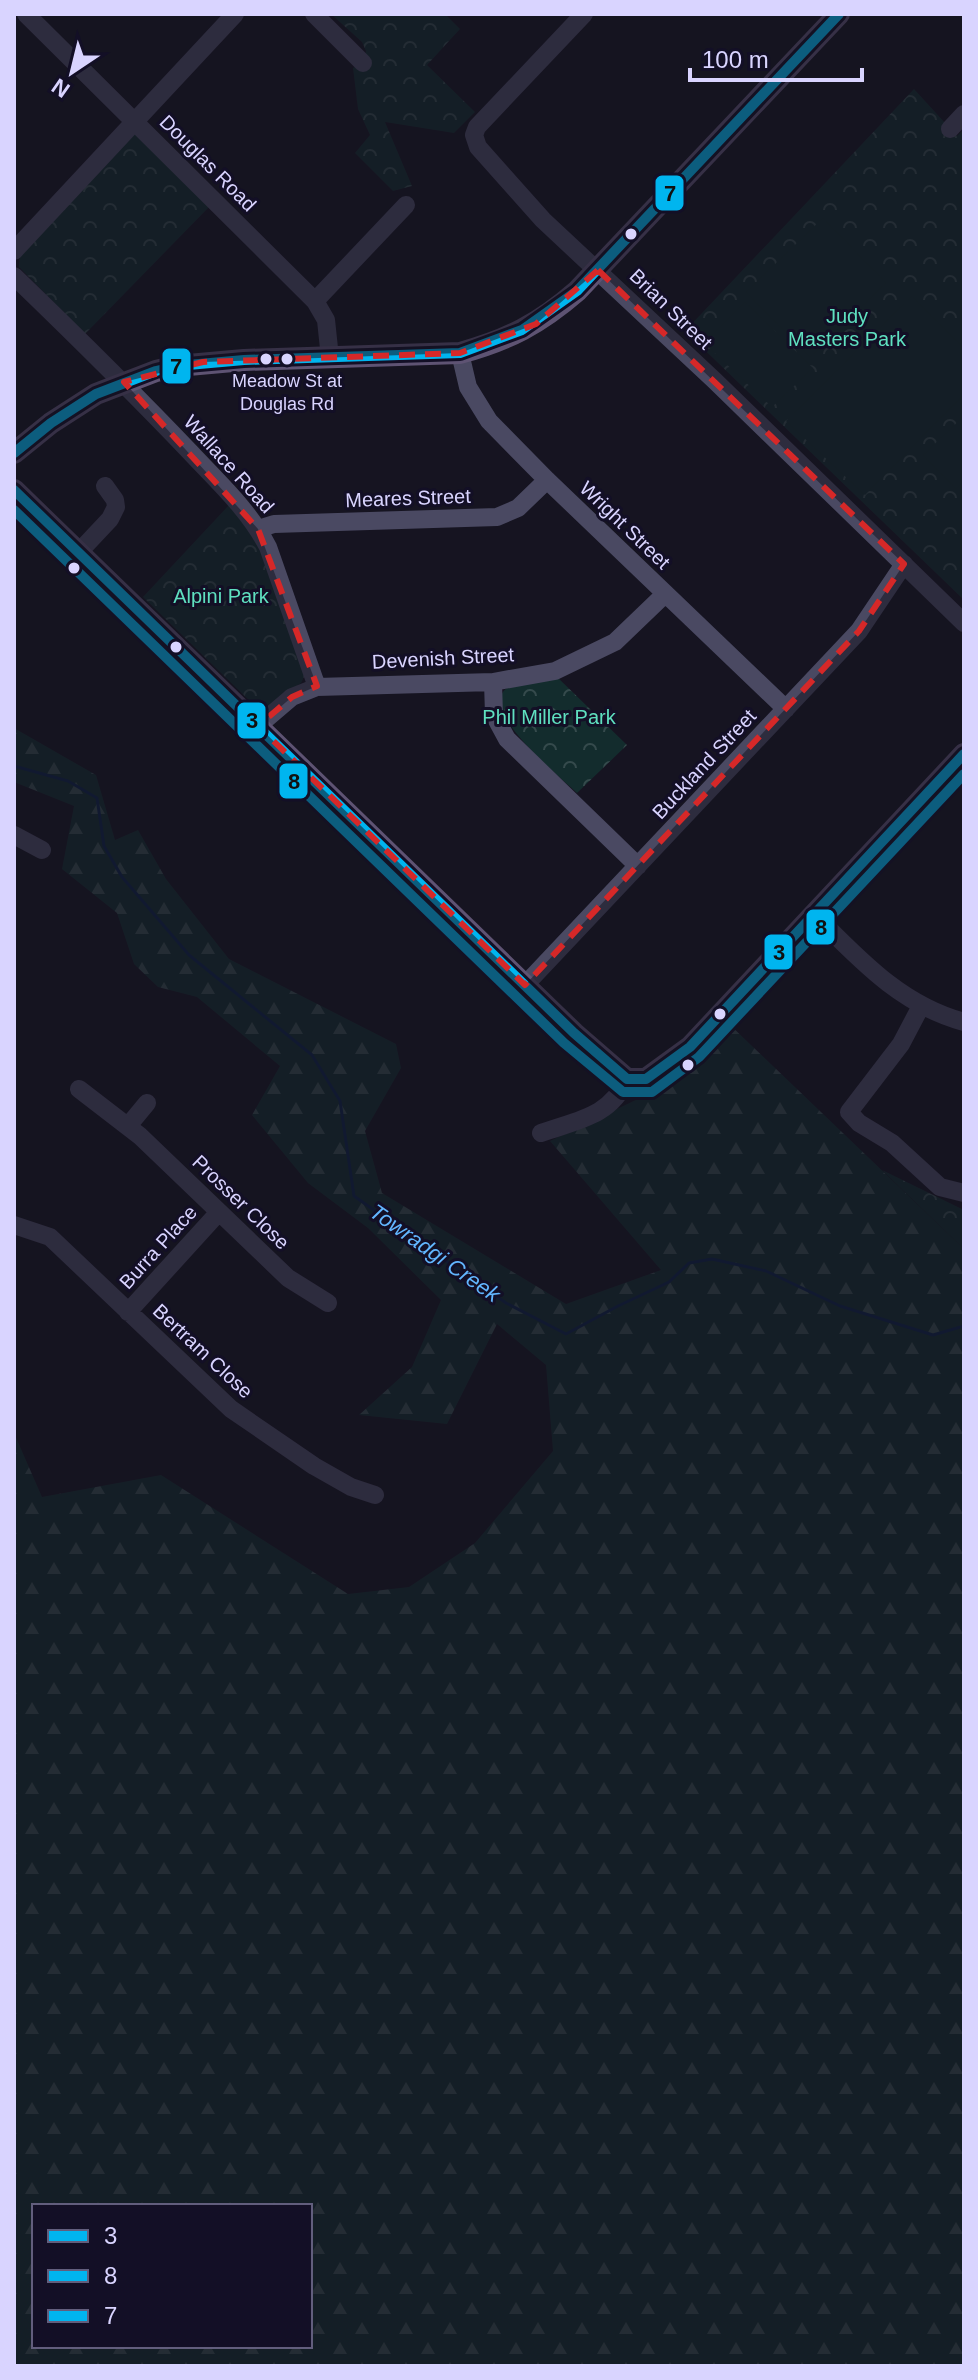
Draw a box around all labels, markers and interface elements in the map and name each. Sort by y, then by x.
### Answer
north arrow [32,32,112,112]
scale bar [690,32,862,82]
text: 100 m [702,46,769,73]
text: N [47,73,74,103]
street label: Douglas Road [155,110,261,216]
line badge: 7 [654,174,685,212]
text: 7 [664,181,676,206]
unlabelled marker [623,226,639,242]
street label: Brian Street [625,264,717,354]
park label: Judy Masters Park [788,305,907,350]
line badge: 7 [161,347,192,385]
unlabelled marker [258,351,274,367]
marker: Meadow St at Douglas Rd [279,351,295,367]
text: 7 [170,354,182,379]
place label: Meadow St at Douglas Rd [232,371,342,414]
street label: Wallace Road [179,411,279,517]
street label: Wright Street [576,477,675,574]
street label: Meares Street [345,485,472,511]
unlabelled marker [66,560,82,576]
park label: Alpini Park [173,585,270,607]
unlabelled marker [168,639,184,655]
street label: Devenish Street [371,643,515,673]
line badge: 3 [236,701,267,740]
street label: Buckland Street [648,705,760,823]
park label: Phil Miller Park [482,706,617,728]
text: 3 [246,708,258,733]
line badge: 8 [278,762,309,800]
text: 8 [288,769,300,794]
line badge: 8 [805,908,836,946]
text: 8 [815,915,827,940]
line badge: 3 [763,933,794,971]
text: 3 [773,940,785,965]
unlabelled marker [712,1006,728,1022]
unlabelled marker [680,1057,696,1073]
street label: Prosser Close [188,1150,294,1254]
water label: Towradgi Creek [365,1199,506,1308]
street label: Burra Place [115,1201,201,1293]
street label: Bertram Close [149,1299,257,1403]
legend [32,2204,312,2348]
text: 3 [104,2222,117,2249]
text: 8 [104,2262,117,2289]
text: 7 [104,2302,117,2329]

